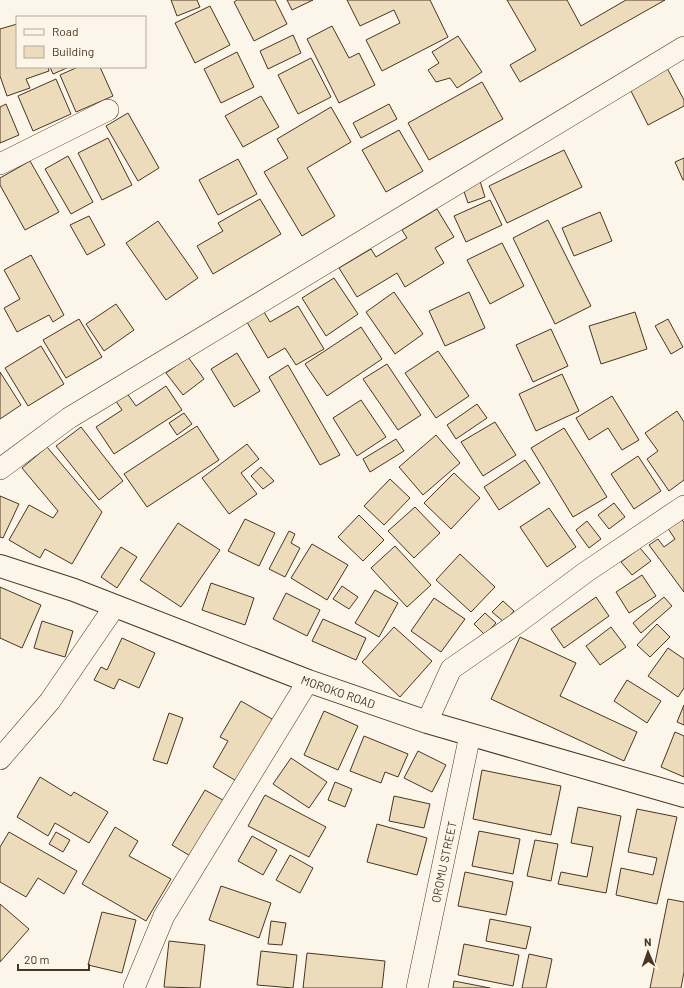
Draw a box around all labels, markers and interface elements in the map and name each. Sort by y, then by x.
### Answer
legend [16,16,146,68]
text: Road [52,24,79,38]
text: Building [52,44,94,58]
street label: MOROKO ROAD [299,672,377,711]
street label: OROMU STREET [428,819,459,904]
north arrow [628,932,668,972]
text: N [644,935,652,948]
scale bar [18,946,89,972]
text: 20 m [24,952,50,966]

